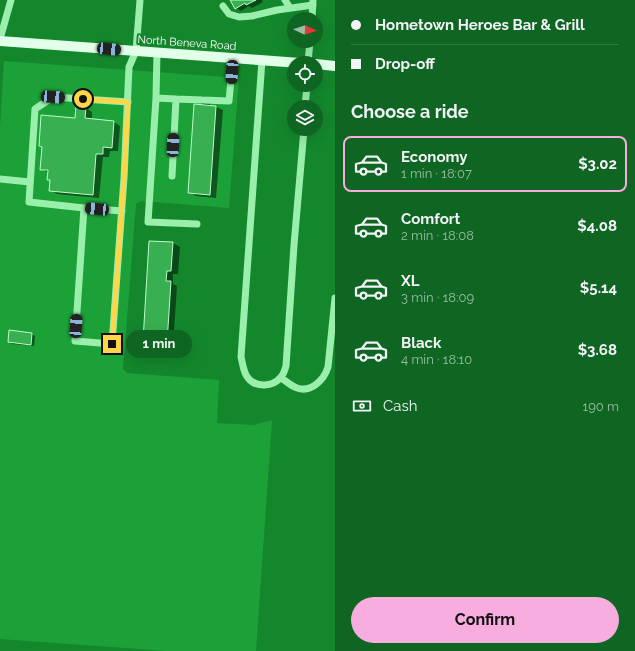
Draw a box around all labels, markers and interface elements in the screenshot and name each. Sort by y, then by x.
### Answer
north arrow [287,12,323,48]
map controls [287,12,323,136]
text: Hometown Heroes Bar & Grill [375,16,585,34]
street label: North Beneva Road [137,33,237,53]
car [97,42,121,56]
text: Drop-off [375,55,435,73]
button: locate [287,56,323,92]
car [225,60,239,84]
car [41,90,65,104]
route start [74,90,92,108]
button: layers [287,100,323,136]
text: Choose a ride [351,101,469,122]
car [166,133,180,157]
icon: car [353,146,389,182]
text: Economy [401,148,468,166]
text: $3.02 [578,155,617,173]
text: 1 min · 18:07 [401,166,472,181]
car [85,202,109,216]
icon: car [353,208,389,244]
text: Comfort [401,210,460,228]
text: $4.08 [577,217,617,235]
text: 2 min · 18:08 [401,228,474,243]
icon: car [353,270,389,306]
text: XL [401,272,419,290]
text: $5.14 [580,279,617,297]
text: 3 min · 18:09 [401,290,474,305]
car [69,314,83,338]
callout: 1 min [126,330,192,358]
icon: car [353,332,389,368]
text: Black [401,334,441,352]
route end [103,335,121,353]
text: 1 min [143,336,175,351]
text: $3.68 [578,341,617,359]
text: 4 min · 18:10 [401,352,472,367]
icon: cash [351,395,373,417]
text: Cash [383,397,417,415]
text: 190 m [583,399,619,414]
button: Confirm [351,597,619,643]

